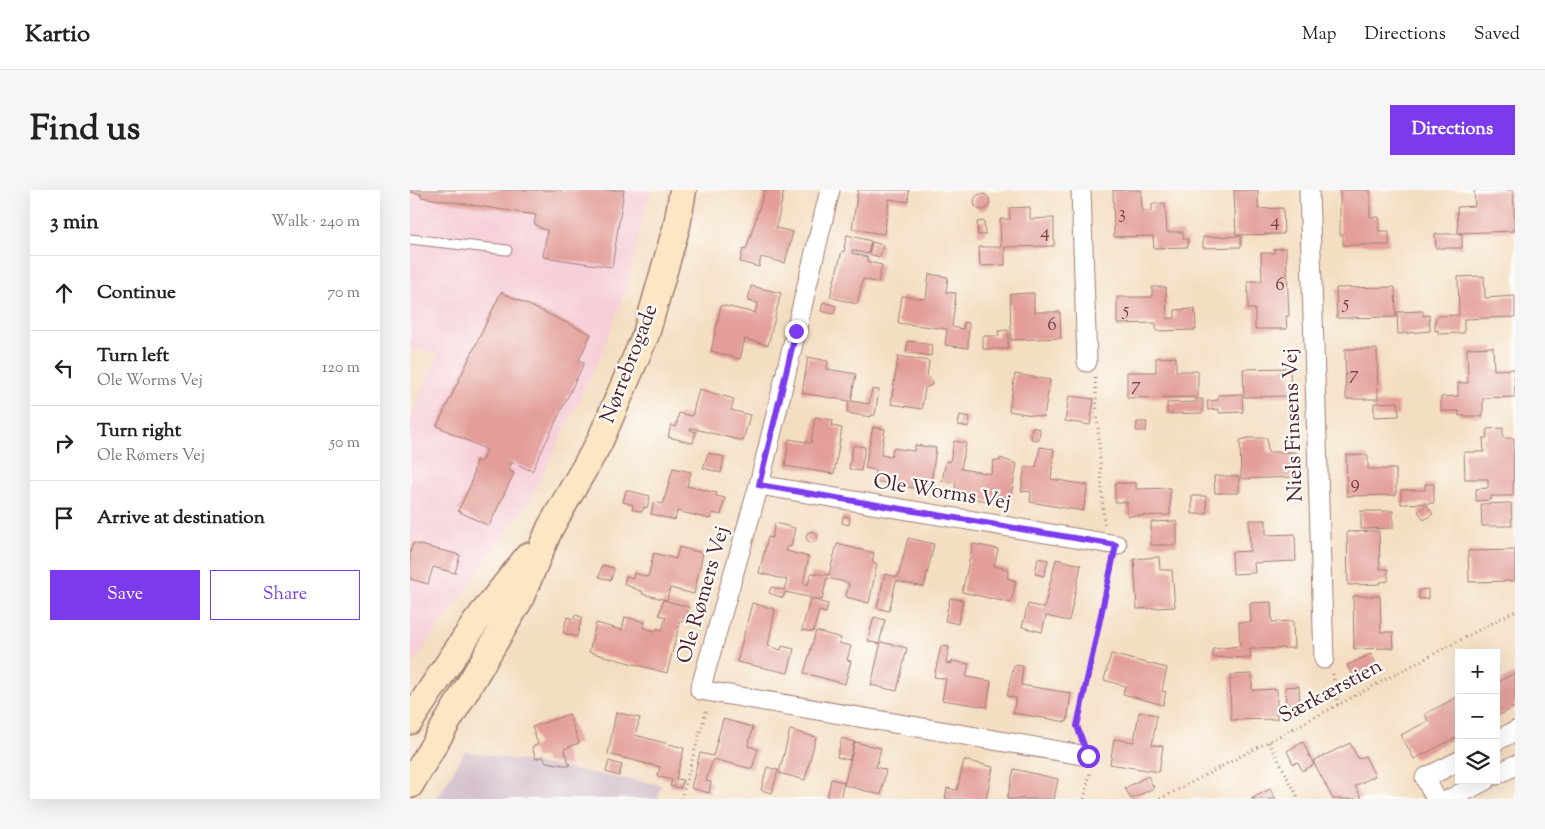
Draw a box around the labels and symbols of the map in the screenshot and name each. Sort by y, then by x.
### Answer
house number: 3 [1118,200,1126,227]
house number: 4 [1270,208,1280,235]
house number: 4 [1040,219,1050,246]
house number: 6 [1275,272,1285,299]
house number: 5 [1342,290,1350,317]
house number: 5 [1122,297,1130,324]
street label: Nørrebrogade [594,300,666,428]
house number: 6 [1047,312,1057,339]
route end [785,320,808,343]
street label: Niels Finsens Vej [1276,348,1312,502]
house number: 7 [1349,361,1359,388]
house number: 7 [1131,372,1141,399]
street label: Ole Worms Vej [871,467,1013,519]
house number: 9 [1350,470,1360,497]
street label: Ole Rømers Vej [670,523,738,667]
street label: Særkærstien [1274,652,1388,732]
route start [1077,745,1100,768]

